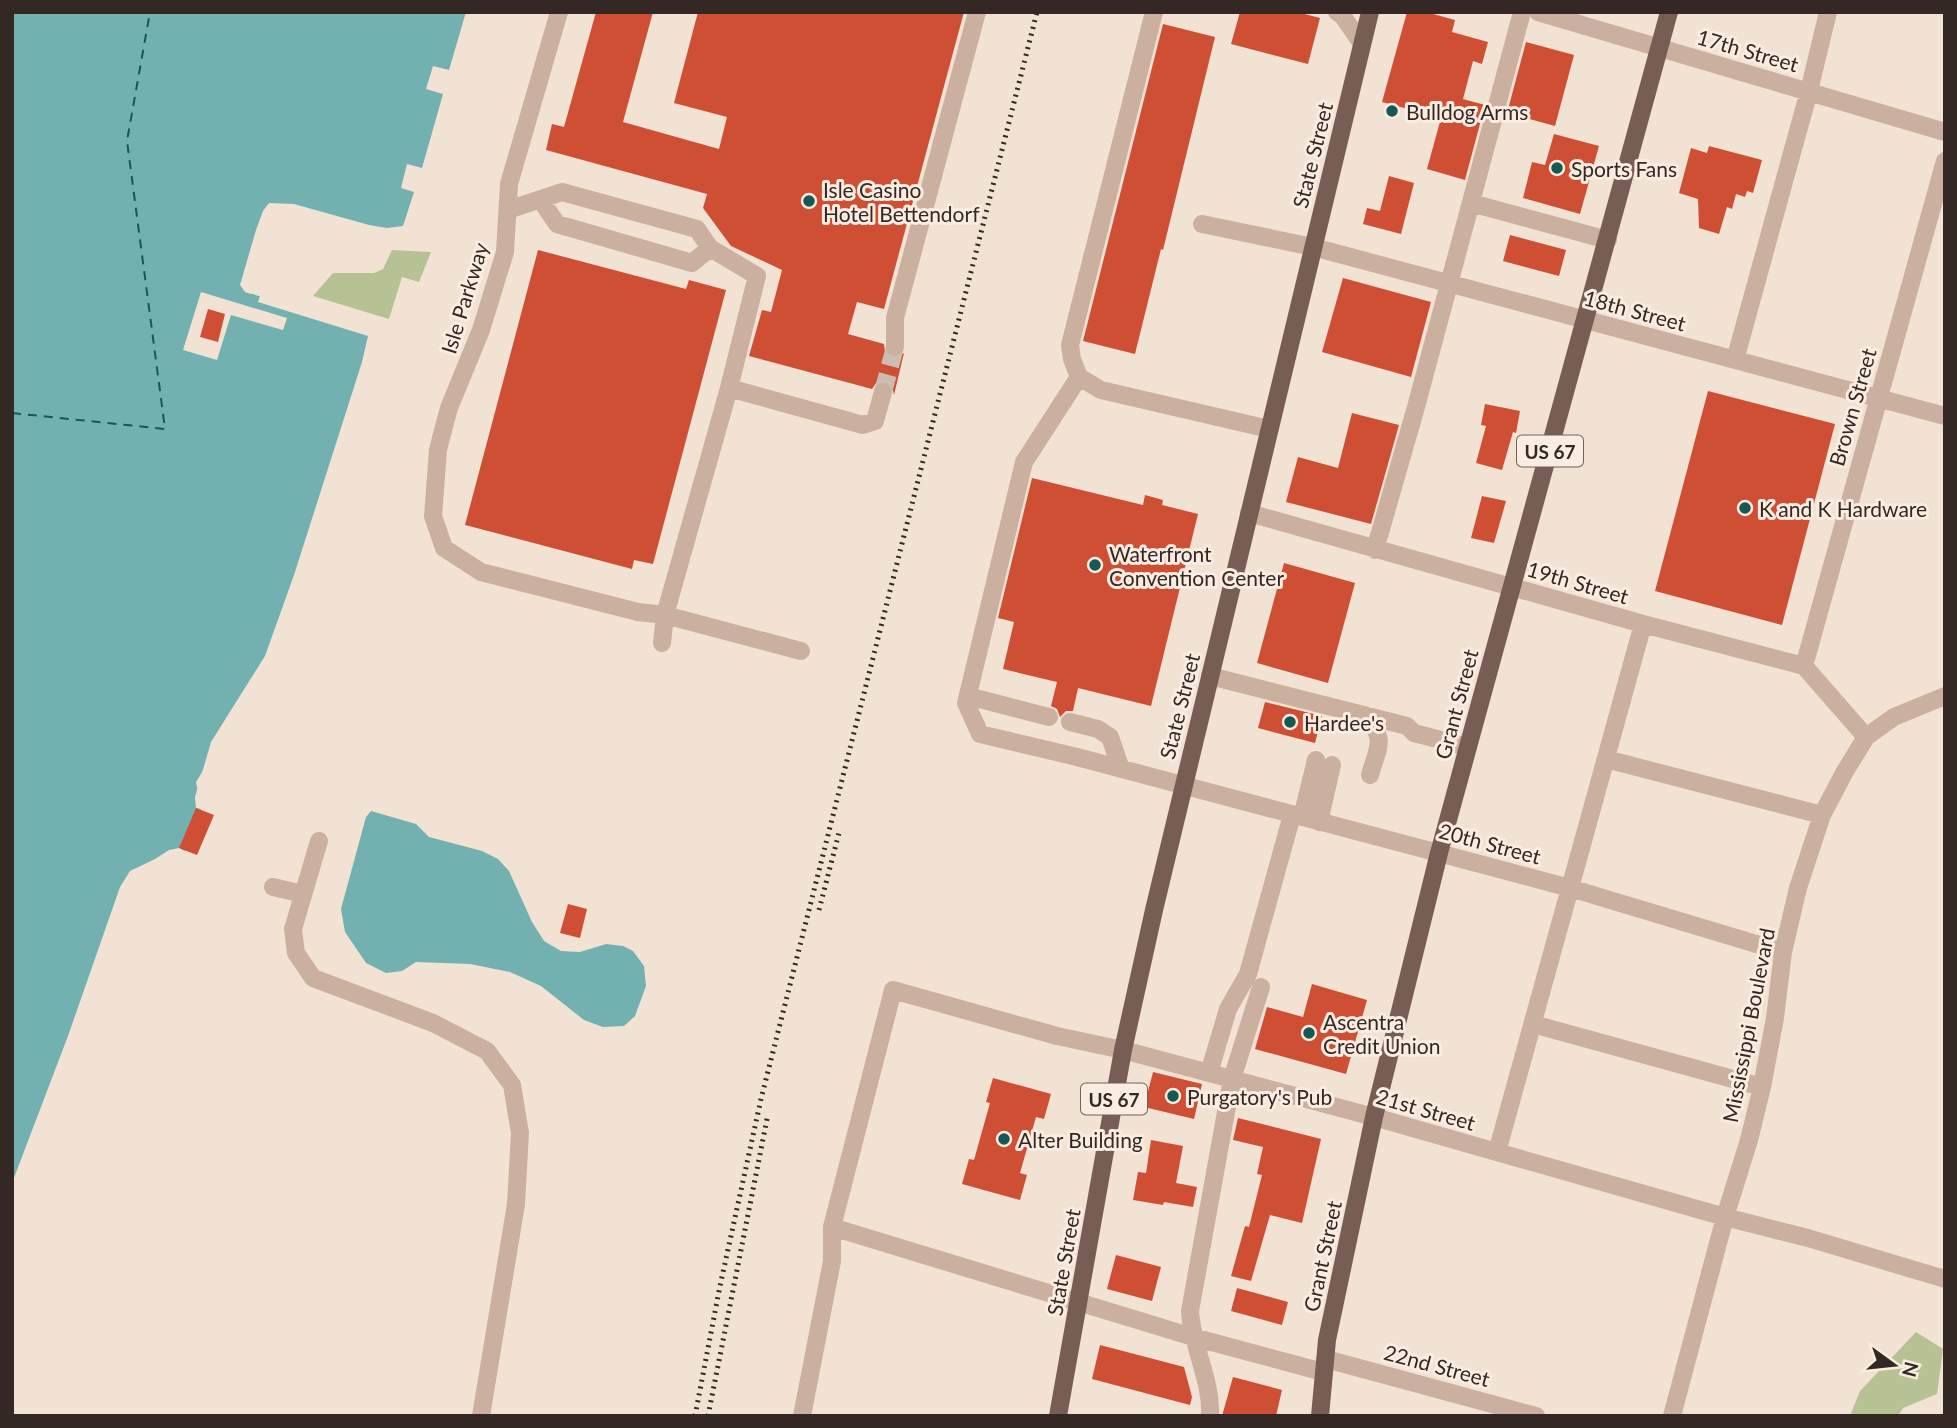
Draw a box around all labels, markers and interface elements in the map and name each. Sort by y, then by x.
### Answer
street label: 17th Street [1694,24,1802,77]
street label: State Street [1287,99,1337,210]
place label: Bulldog Arms [1406,99,1528,124]
marker: Bulldog Arms [1384,103,1400,119]
place label: Sports Fans [1571,156,1677,181]
marker: Sports Fans [1549,160,1565,176]
place label: Isle Casino Hotel Bettendorf [823,177,980,226]
marker: Isle Casino Hotel Bettendorf [801,193,817,209]
street label: Isle Parkway [435,239,493,356]
street label: 18th Street [1581,284,1689,336]
street label: Brown Street [1823,345,1881,469]
road number: US 67 [1517,436,1583,466]
place label: K and K Hardware [1759,496,1927,521]
marker: K and K Hardware [1737,500,1753,516]
place label: Waterfront Convention Center [1109,541,1284,590]
street label: 19th Street [1524,556,1632,609]
marker: Waterfront Convention Center [1087,557,1103,573]
street label: Grant Street [1429,646,1483,762]
street label: State Street [1154,650,1204,761]
place label: Hardee's [1304,710,1384,735]
marker: Hardee's [1282,714,1298,730]
street label: 20th Street [1436,817,1544,869]
street label: Mississippi Boulevard [1717,926,1779,1124]
place label: Ascentra Credit Union [1323,1009,1440,1058]
marker: Ascentra Credit Union [1301,1025,1317,1041]
street label: 21st Street [1374,1083,1479,1135]
road number: US 67 [1081,1084,1147,1114]
place label: Purgatory's Pub [1187,1084,1332,1109]
marker: Purgatory's Pub [1165,1088,1181,1104]
place label: Alter Building [1018,1127,1143,1152]
marker: Alter Building [996,1131,1012,1147]
street label: Grant Street [1298,1198,1346,1314]
street label: State Street [1041,1206,1085,1317]
north arrow [1859,1330,1929,1400]
street label: 22nd Street [1381,1339,1493,1391]
text: N [1898,1359,1924,1380]

